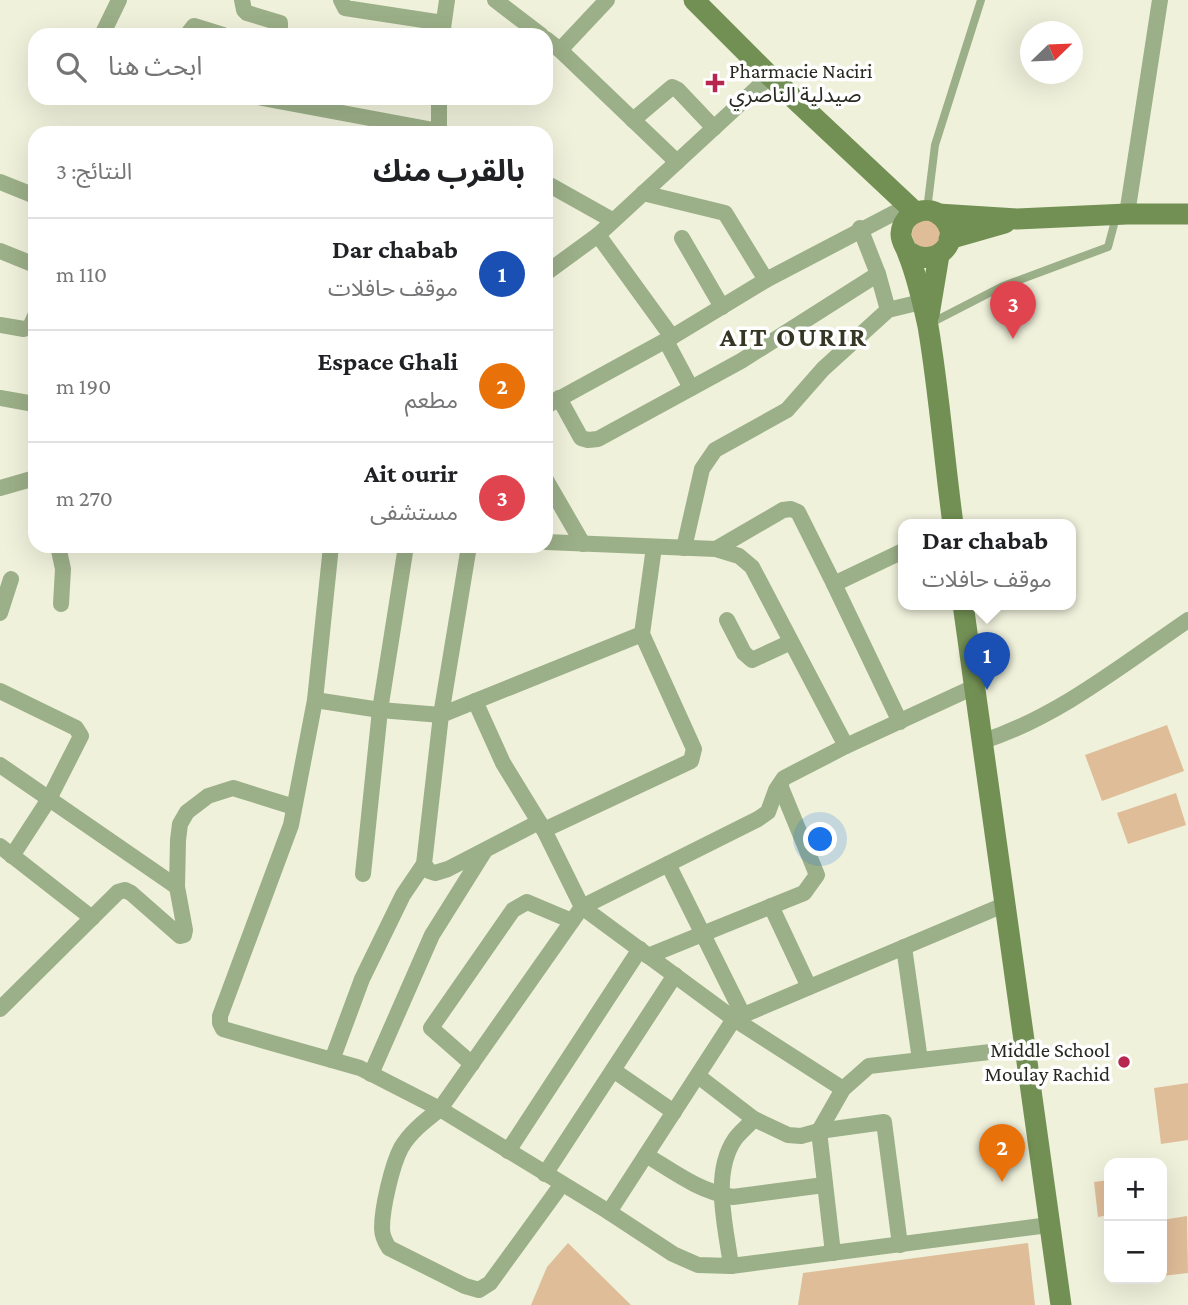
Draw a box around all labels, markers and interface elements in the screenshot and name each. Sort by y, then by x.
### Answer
north arrow [1020,21,1083,84]
search box [28,28,553,105]
icon: search [52,48,90,86]
text: ابحث هنا [108,52,202,81]
place label: Pharmacie Naciri صيدلية الناصري [729,59,873,111]
marker: Pharmacie Naciri صيدلية الناصري [707,75,723,91]
text: بالقرب منك [373,154,525,187]
text: النتائج: 3 [56,158,132,184]
text: Dar chabab [332,235,458,264]
text: 110 m [56,261,107,287]
text: 1 [498,261,506,287]
text: موقف حافلات [328,275,458,301]
pin: 3 [990,281,1036,339]
district label: AIT OURIR [719,321,868,352]
text: Espace Ghali [318,347,458,376]
text: 190 m [56,373,111,399]
text: 2 [496,373,508,399]
text: مطعم [405,387,458,413]
text: Ait ourir [364,459,458,488]
text: 270 m [56,485,113,511]
text: 3 [496,485,508,511]
text: مستشفى [370,499,458,525]
popup [898,519,1076,610]
text: Dar chabab [922,526,1048,555]
text: موقف حافلات [922,566,1052,592]
pin: 1 [964,632,1010,690]
your location [803,822,837,856]
place label: Middle School Moulay Rachid [985,1038,1110,1086]
marker: Middle School Moulay Rachid [1116,1054,1132,1070]
pin: 2 [979,1124,1025,1182]
map controls [1104,1158,1167,1284]
button: + [1104,1158,1167,1221]
button: − [1104,1221,1167,1284]

